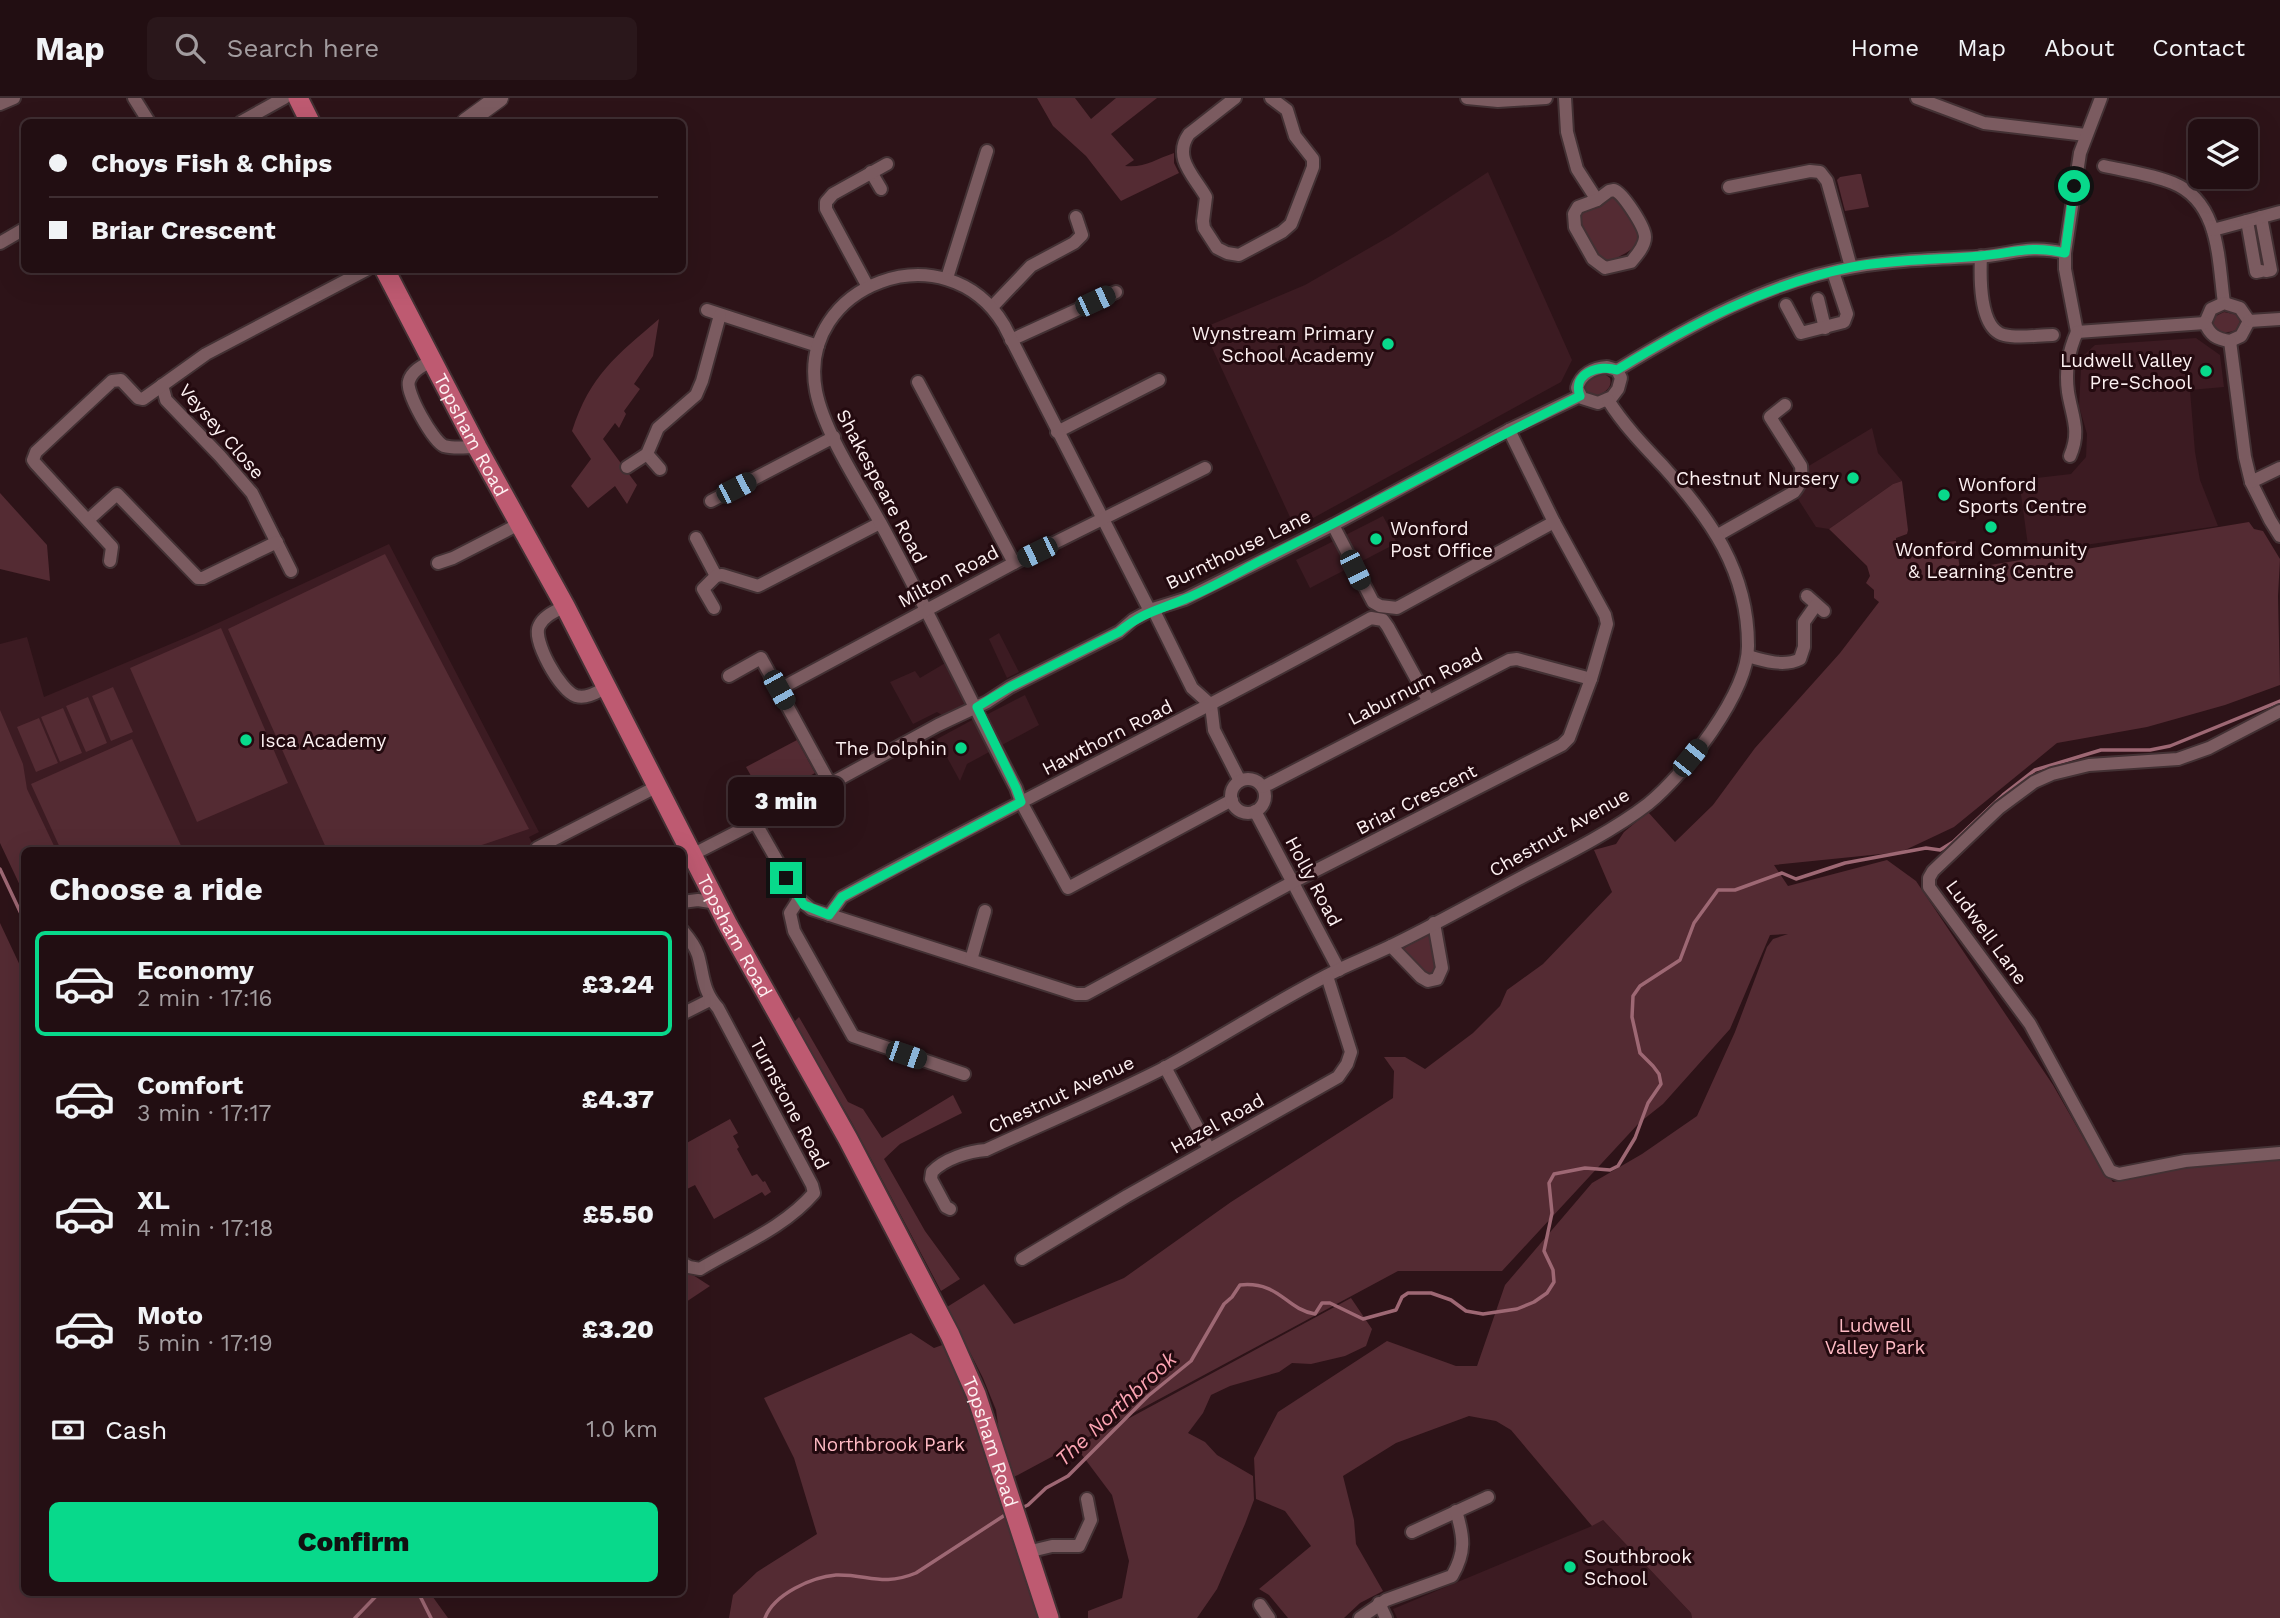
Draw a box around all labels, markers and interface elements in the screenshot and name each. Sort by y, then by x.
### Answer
search box [147,17,637,80]
text: Map [35,29,105,68]
icon: search [171,29,209,67]
text: Search here [227,33,379,63]
text: Home [1851,34,1919,62]
text: Map [1957,34,2006,62]
text: About [2044,34,2114,62]
text: Contact [2152,34,2245,62]
map controls [2188,119,2258,189]
button: layers [2188,119,2258,189]
text: Choys Fish & Chips [91,148,332,178]
route start [2058,170,2090,202]
text: Briar Crescent [91,215,276,245]
car [1072,283,1119,319]
place label: Wynstream Primary School Academy [1192,322,1374,367]
marker: Wynstream Primary School Academy [1380,336,1396,352]
place label: Ludwell Valley Pre-School [2060,349,2192,394]
marker: Ludwell Valley Pre-School [2198,363,2214,379]
street label: Topsham Road [429,370,513,501]
street label: Veysey Close [174,379,269,484]
street label: Shakespeare Road [831,405,932,567]
place label: Chestnut Nursery [1676,467,1839,490]
car [713,469,760,507]
marker: Chestnut Nursery [1845,470,1861,486]
place label: Wonford Sports Centre [1958,473,2087,518]
marker: Wonford Sports Centre [1936,487,1952,503]
street label: Burnthouse Lane [1162,504,1315,595]
place label: Wonford Post Office [1390,517,1493,562]
marker: Wonford Community & Learning Centre [1983,519,1999,535]
marker: Wonford Post Office [1368,531,1384,547]
car [1014,533,1061,571]
place label: Wonford Community & Learning Centre [1895,538,2087,583]
street label: Milton Road [894,540,1003,613]
car [1337,547,1374,593]
street label: Laburnum Road [1344,643,1486,730]
car [760,667,799,713]
street label: Hawthorn Road [1038,695,1176,780]
place label: Isca Academy [260,729,387,752]
marker: Isca Academy [238,732,254,748]
car [1669,735,1712,781]
place label: The Dolphin [835,737,947,760]
marker: The Dolphin [953,740,969,756]
street label: Briar Crescent [1352,759,1480,840]
callout: 3 min [728,776,844,826]
street label: Chestnut Avenue [1485,783,1633,882]
text: 3 min [755,788,817,815]
street label: Holly Road [1280,832,1347,930]
route end [770,862,802,894]
text: Choose a ride [49,870,263,908]
street label: Topsham Road [692,871,777,1001]
street label: Ludwell Lane [1941,876,2032,989]
icon: car [53,952,116,1015]
text: Economy [137,955,254,985]
text: £3.24 [582,969,654,999]
text: 2 min · 17:16 [137,985,273,1012]
street label: Turnstone Road [745,1033,834,1173]
car [883,1038,930,1072]
street label: Chestnut Avenue [985,1051,1138,1138]
icon: car [53,1067,116,1130]
text: Comfort [137,1070,243,1100]
text: £4.37 [582,1084,654,1114]
street label: Hazel Road [1166,1088,1268,1159]
text: 3 min · 17:17 [137,1100,272,1127]
icon: car [53,1182,116,1245]
text: XL [137,1185,170,1215]
text: £5.50 [583,1199,654,1229]
text: 4 min · 17:18 [137,1215,273,1242]
icon: car [53,1297,116,1360]
text: Moto [137,1300,203,1330]
text: £3.20 [582,1314,654,1344]
park label: Ludwell Valley Park [1825,1314,1926,1359]
text: 5 min · 17:19 [137,1330,273,1357]
water label: The Northbrook [1050,1346,1182,1471]
street label: Topsham Road [958,1373,1023,1510]
icon: cash [49,1411,87,1449]
text: Cash [105,1415,167,1445]
text: 1.0 km [586,1416,658,1443]
park label: Northbrook Park [813,1433,965,1456]
button: Confirm [49,1502,658,1582]
place label: Southbrook School [1584,1545,1692,1590]
marker: Southbrook School [1562,1559,1578,1575]

